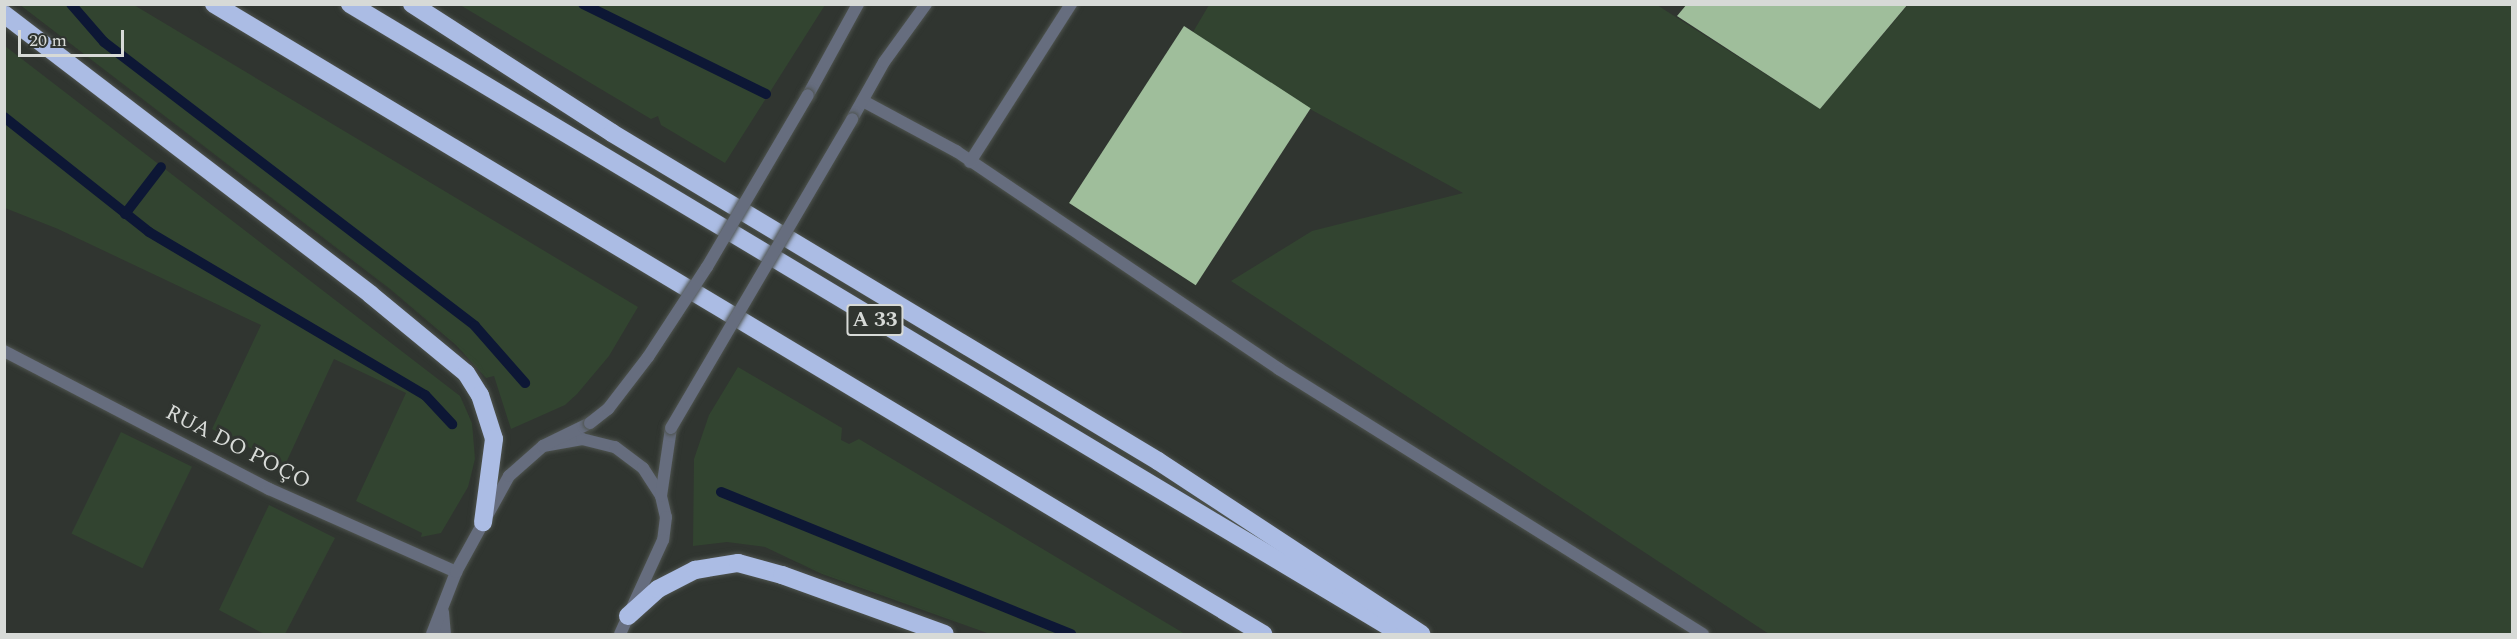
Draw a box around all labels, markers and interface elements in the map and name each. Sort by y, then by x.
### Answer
scale bar [21,18,128,56]
text: 20 m [29,27,67,54]
road number: A 33 [845,302,905,338]
street label: RUA DO POÇO [161,399,315,495]

